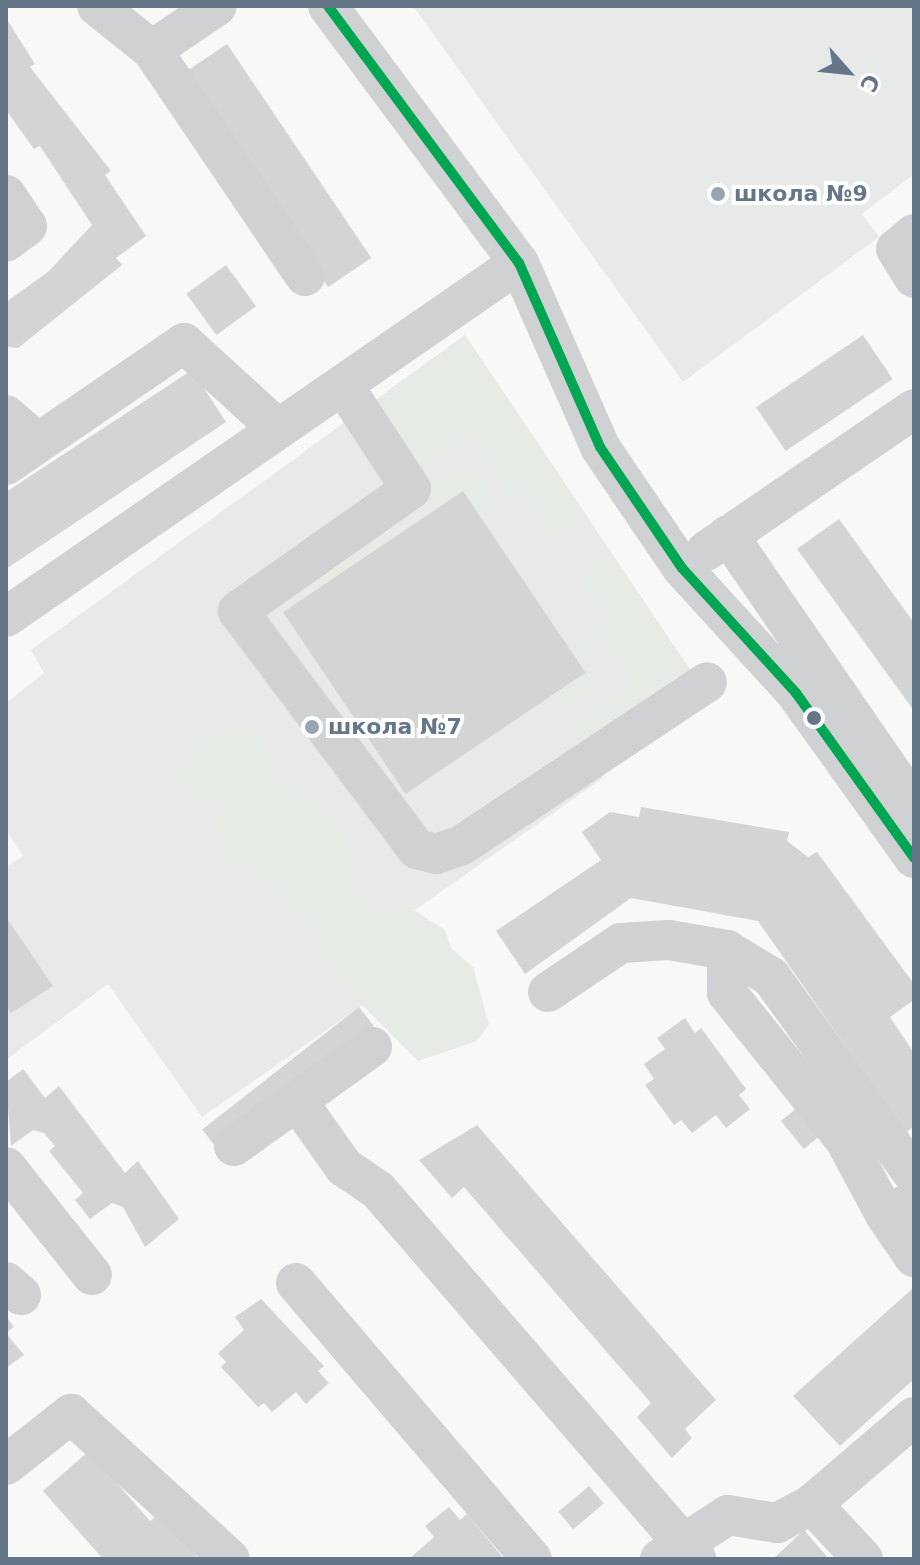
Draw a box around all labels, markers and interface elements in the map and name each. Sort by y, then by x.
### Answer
north arrow [808,32,888,112]
text: С [855,70,885,96]
place label: школа №9 [734,181,868,207]
marker: школа №9 [709,185,727,203]
unlabelled marker [806,710,822,726]
place label: школа №7 [328,714,462,740]
marker: школа №7 [303,718,321,736]

